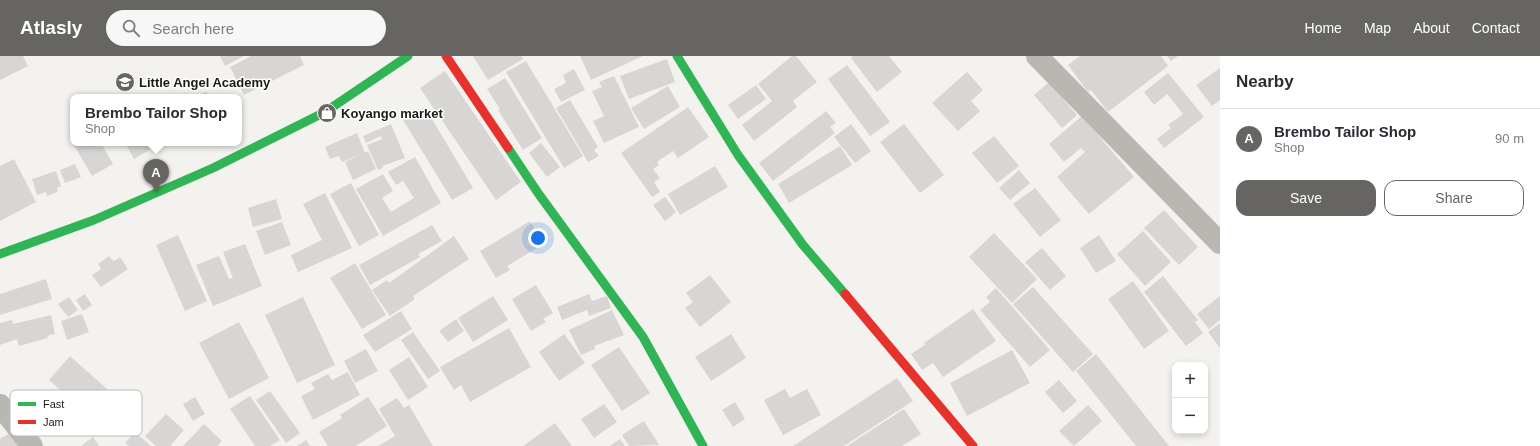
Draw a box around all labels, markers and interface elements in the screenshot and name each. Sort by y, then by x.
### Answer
search box [106,10,386,46]
text: Atlasly [20,17,82,38]
icon: search [120,17,142,39]
text: Search here [152,20,234,37]
text: Home [1305,20,1342,36]
text: Map [1364,20,1391,36]
text: About [1413,20,1450,36]
text: Contact [1472,20,1520,36]
school or university icon: Little Angel Academy [114,71,136,93]
text: Nearby [1236,72,1294,91]
place label: Little Angel Academy [139,75,271,90]
popup [70,94,242,146]
shop icon: Koyango market [316,102,338,124]
text: Brembo Tailor Shop [85,104,227,121]
place label: Koyango market [341,106,444,121]
text: Shop [85,121,115,136]
text: Brembo Tailor Shop [1274,123,1416,140]
text: A [1244,131,1254,146]
text: 90 m [1495,131,1524,146]
text: Shop [1274,140,1304,155]
pin: A [143,159,169,192]
button: Save [1236,180,1376,216]
button: Share [1384,180,1524,216]
your location [528,228,548,248]
map controls [1172,362,1208,434]
button: + [1172,362,1208,398]
legend [10,390,142,436]
text: Fast [43,398,64,410]
button: − [1172,398,1208,434]
text: Jam [43,416,64,428]

